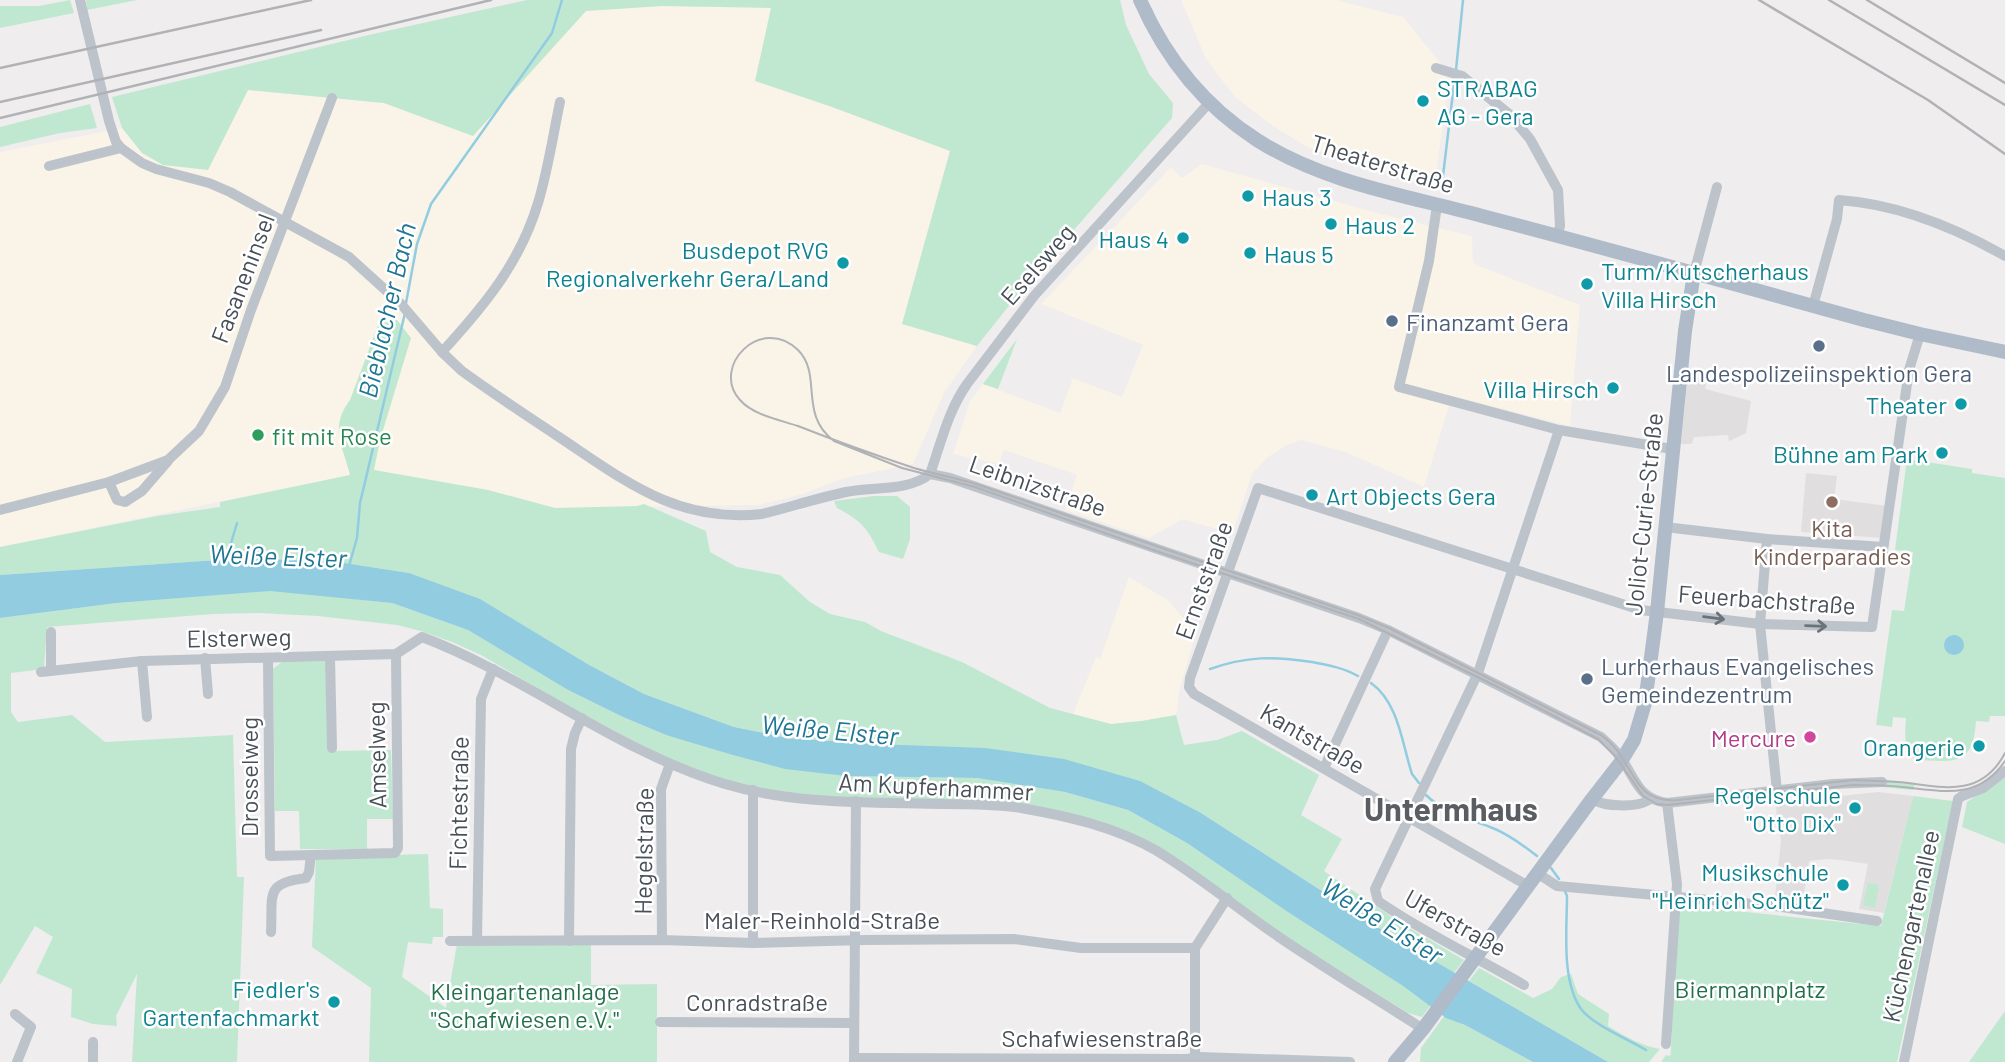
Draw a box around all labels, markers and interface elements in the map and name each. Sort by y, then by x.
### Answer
place label: STRABAG AG - Gera [1437,73,1538,130]
marker: STRABAG AG - Gera [1415,93,1431,109]
street label: Theaterstraße [1308,127,1458,199]
place label: Haus 3 [1262,182,1332,211]
marker: Haus 3 [1240,188,1256,204]
street label: Fasaneninsel [204,209,280,347]
place label: Haus 2 [1345,210,1415,239]
marker: Haus 2 [1323,216,1339,232]
street label: Eselsweg [994,218,1080,310]
water label: Bieblacher Bach [351,219,421,401]
place label: Haus 4 [1099,224,1169,253]
marker: Haus 4 [1175,230,1191,246]
place label: Busdepot RVG Regionalverkehr Gera/Land [546,235,829,292]
place label: Haus 5 [1264,239,1334,268]
marker: Haus 5 [1242,245,1258,261]
marker: Busdepot RVG Regionalverkehr Gera/Land [835,255,851,271]
place label: Turm/Kutscherhaus Villa Hirsch [1601,256,1809,313]
marker: Turm/Kutscherhaus Villa Hirsch [1579,276,1595,292]
place label: Finanzamt Gera [1406,307,1569,336]
marker: Finanzamt Gera [1384,313,1400,329]
marker: Landespolizeiinspektion Gera [1811,338,1827,354]
place label: Landespolizeiinspektion Gera [1666,358,1972,387]
place label: Villa Hirsch [1483,374,1599,403]
marker: Villa Hirsch [1605,380,1621,396]
place label: Theater [1866,390,1947,419]
marker: Theater [1953,396,1969,412]
street label: Joliot-Curie-Straße [1618,411,1668,617]
place label: fit mit Rose [272,421,392,450]
marker: fit mit Rose [250,427,266,443]
place label: Bühne am Park [1773,439,1928,468]
marker: Bühne am Park [1934,445,1950,461]
street label: Leibnizstraße [966,448,1110,522]
place label: Art Objects Gera [1326,481,1496,510]
marker: Art Objects Gera [1304,487,1320,503]
marker: Kita Kinderparadies [1824,494,1840,510]
place label: Kita Kinderparadies [1753,513,1911,570]
street label: Ernststraße [1168,517,1238,643]
water label: Weiße Elster [209,537,348,573]
street label: Feuerbachstraße [1677,578,1857,620]
one-way arrow [1702,612,1724,625]
one-way arrow [1804,619,1827,632]
street label: Elsterweg [186,622,292,652]
place label: Lurherhaus Evangelisches Gemeindezentrum [1601,651,1874,708]
marker: Lurherhaus Evangelisches Gemeindezentrum [1579,671,1595,687]
street label: Kantstraße [1256,696,1370,780]
street label: Amselweg [361,701,391,809]
water label: Weiße Elster [760,708,901,751]
street label: Drosselweg [234,717,263,837]
place label: Mercure [1711,723,1796,752]
marker: Mercure [1802,729,1818,745]
place label: Orangerie [1863,732,1965,761]
street label: Fichtestraße [442,736,474,870]
marker: Orangerie [1971,738,1987,754]
street label: Am Kupferhammer [838,766,1034,806]
place label: Regelschule "Otto Dix" [1714,780,1841,837]
street label: Hegelstraße [627,787,659,915]
district label: Untermhaus [1364,789,1538,827]
marker: Regelschule "Otto Dix" [1847,800,1863,816]
street label: Küchengartenallee [1875,827,1945,1025]
place label: Musikschule "Heinrich Schütz" [1652,857,1829,914]
water label: Weiße Elster [1316,870,1450,970]
marker: Musikschule "Heinrich Schütz" [1835,877,1851,893]
street label: Uferstraße [1400,882,1512,962]
street label: Maler-Reinhold-Straße [704,905,940,934]
place label: Fiedler's Gartenfachmarkt [143,974,320,1031]
park label: Biermannplatz [1674,974,1826,1003]
park label: Kleingartenanlage "Schafwiesen e.V." [431,976,619,1033]
street label: Conradstraße [686,987,828,1016]
marker: Fiedler's Gartenfachmarkt [326,994,342,1010]
street label: Schafwiesenstraße [1002,1023,1202,1052]

